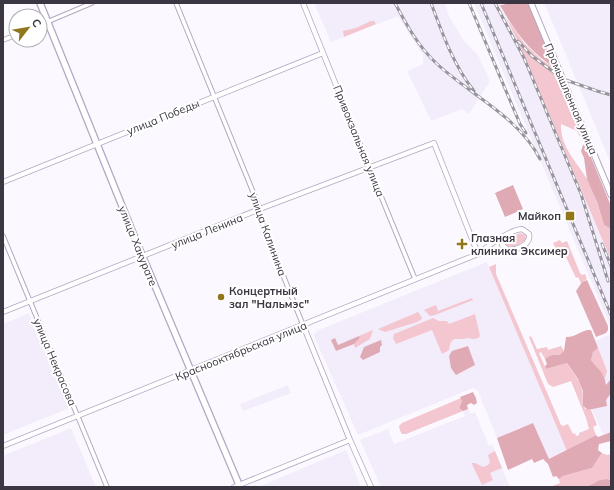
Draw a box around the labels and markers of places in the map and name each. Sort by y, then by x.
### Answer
place label: Майкоп [518,209,561,223]
marker: Майкоп [564,210,576,222]
place label: Глазная клиника Эксимер [471,231,568,258]
marker: Глазная клиника Эксимер [456,238,468,250]
place label: Концертный зал "Нальмэс" [229,284,309,311]
marker: Концертный зал "Нальмэс" [216,292,226,302]

